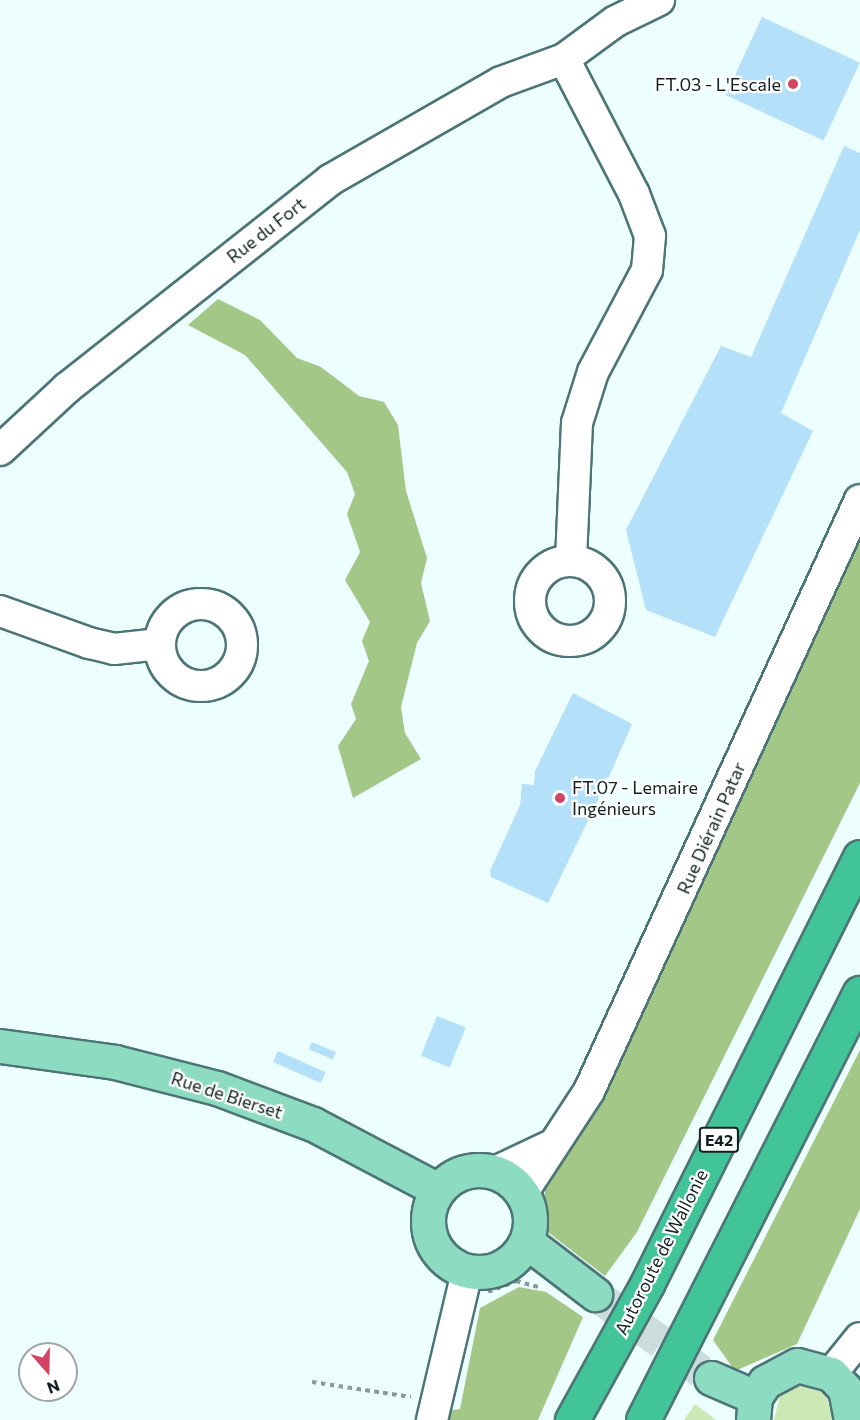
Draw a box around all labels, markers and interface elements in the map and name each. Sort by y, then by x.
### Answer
place label: FT.03 - L'Escale [655,73,781,95]
marker: FT.03 - L'Escale [786,77,800,91]
street label: Rue du Fort [222,193,310,267]
street label: Rue Diérain Patar [672,759,750,897]
place label: FT.07 - Lemaire Ingénieurs [572,777,698,820]
marker: FT.07 - Lemaire Ingénieurs [553,791,567,805]
street label: Rue de Bierset [169,1067,285,1123]
road number: E42 [698,1127,740,1153]
street label: Autoroute de Wallonie [610,1166,712,1338]
north arrow [18,1342,78,1402]
text: N [45,1377,63,1398]

